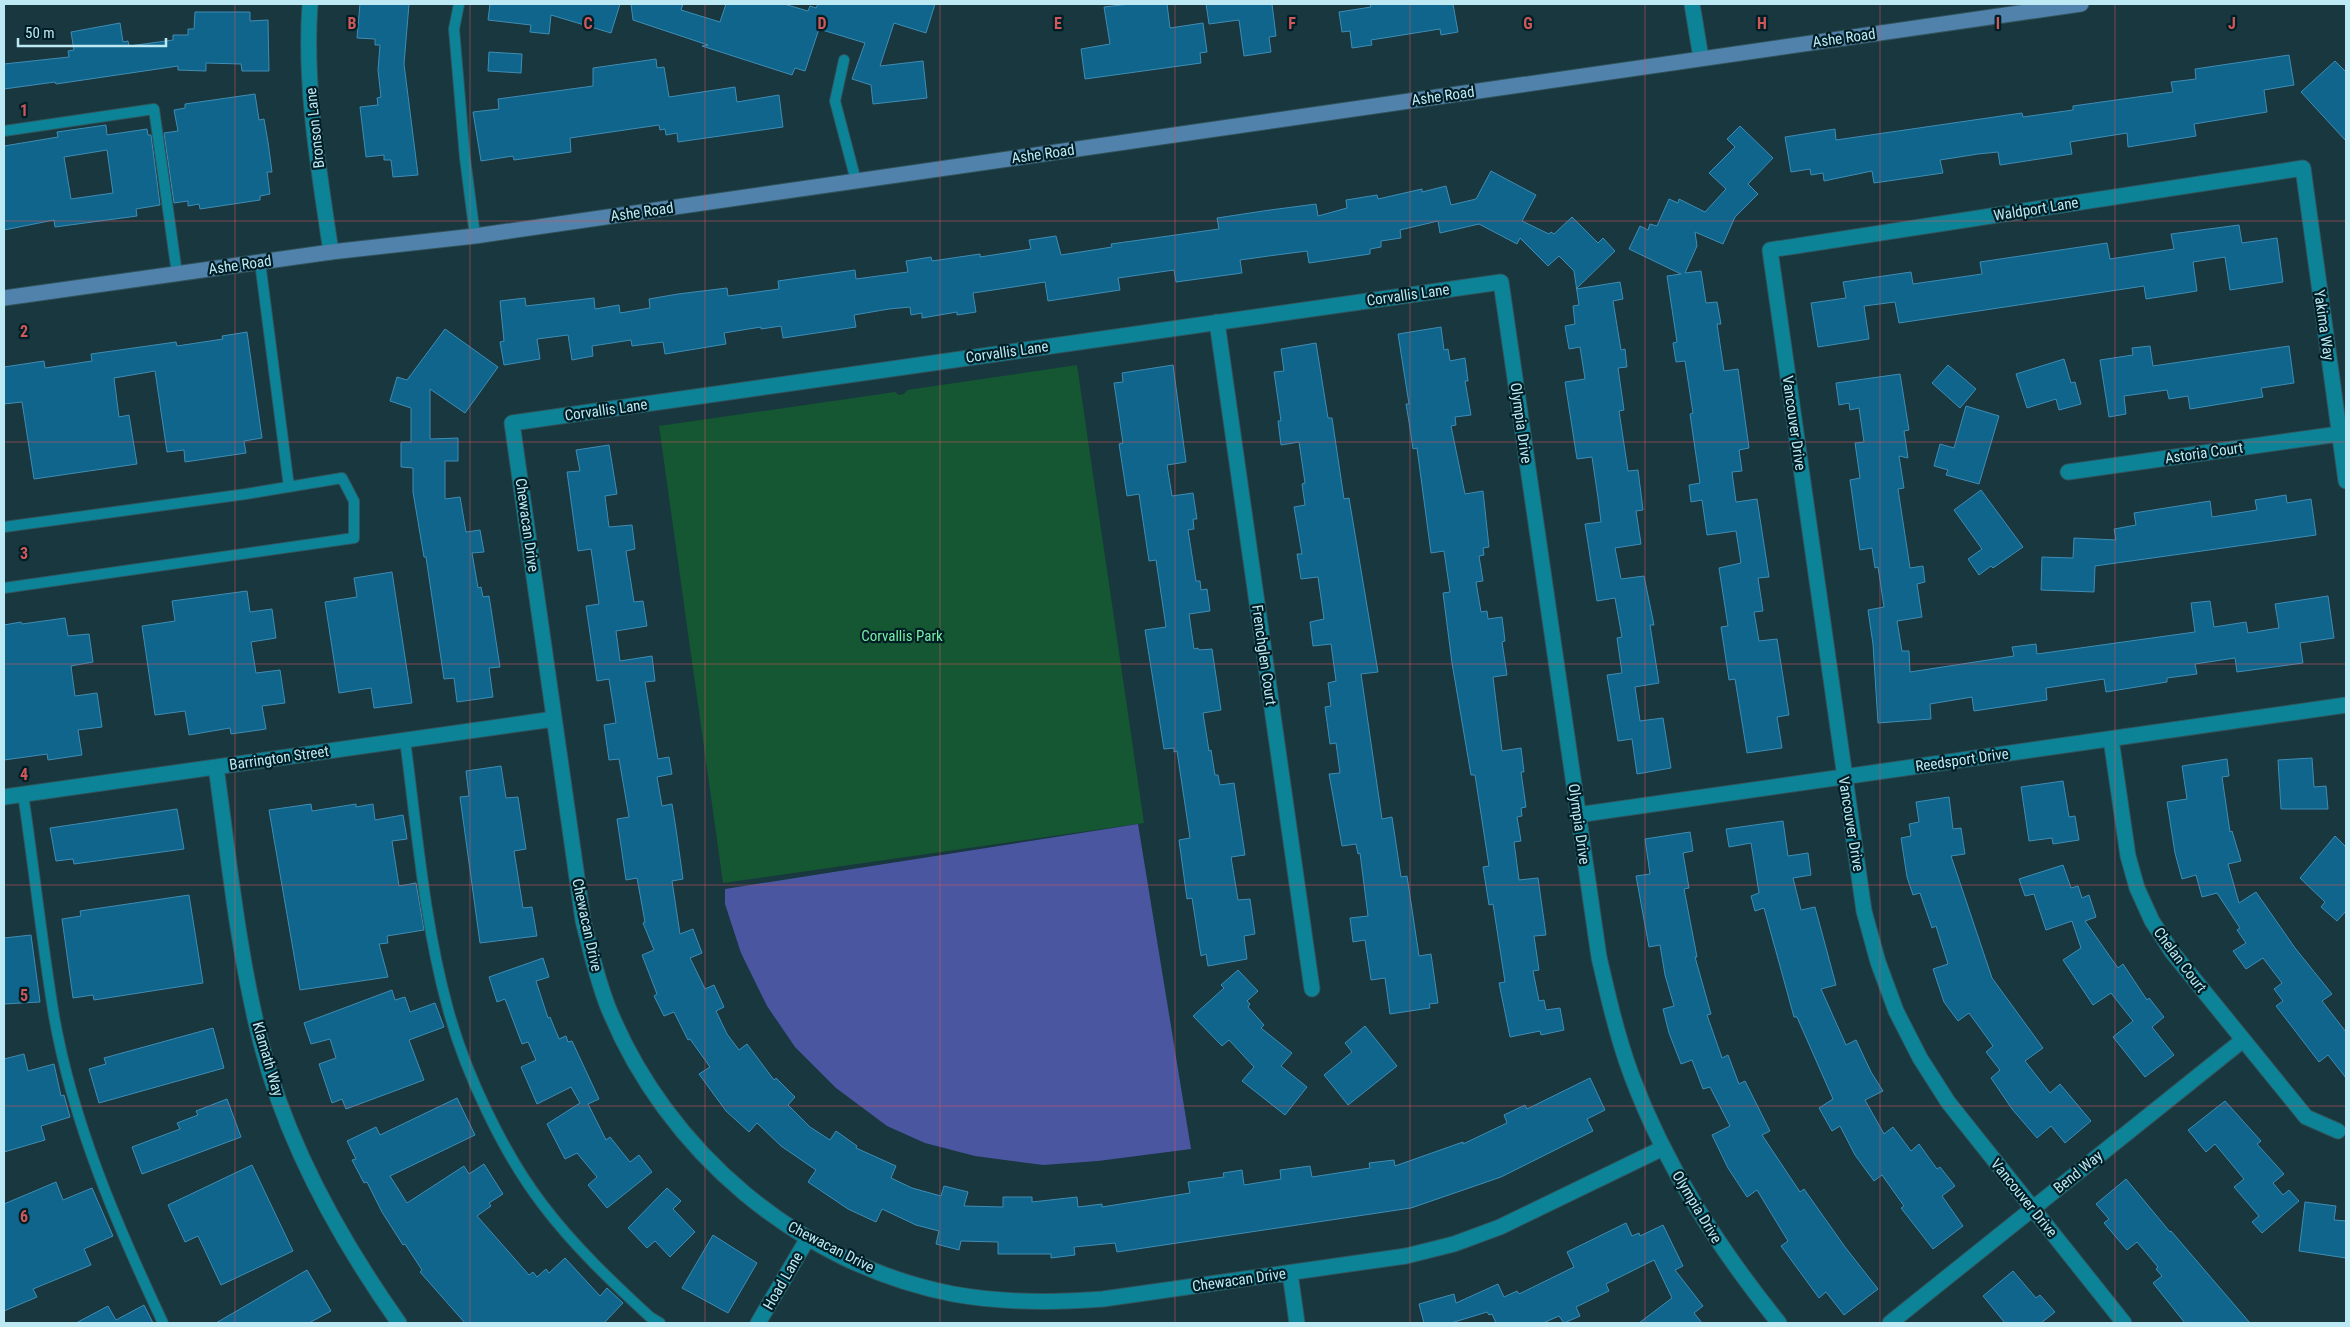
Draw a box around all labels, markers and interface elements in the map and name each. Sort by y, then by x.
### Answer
text: B [348,14,357,33]
text: C [583,14,593,33]
text: D [817,14,827,33]
text: E [1054,14,1062,33]
text: F [1288,14,1296,33]
text: G [1523,14,1533,33]
text: H [1757,14,1767,33]
text: I [1996,14,2000,33]
text: J [2228,14,2236,33]
scale bar [18,15,165,47]
text: 50 m [25,24,55,42]
street label: Ashe Road [1811,25,1877,51]
street label: Ashe Road [1410,83,1476,109]
street label: Bronson Lane [302,87,328,169]
text: 1 [20,101,28,120]
street label: Ashe Road [1010,141,1076,167]
street label: Waldport Lane [1992,193,2080,225]
street label: Ashe Road [609,199,675,225]
street label: Ashe Road [207,252,273,278]
street label: Corvallis Lane [1365,280,1451,310]
street label: Yakima Way [2310,289,2338,361]
text: 2 [20,322,28,341]
street label: Corvallis Lane [964,337,1050,367]
street label: Vancouver Drive [1778,374,1810,472]
street label: Olympia Drive [1506,381,1536,465]
street label: Corvallis Lane [563,395,649,425]
street label: Astoria Court [2164,439,2244,467]
street label: Chewacan Drive [512,477,542,573]
text: 3 [20,544,28,563]
street label: Frenchglen Court [1248,604,1280,706]
park label: Corvallis Park [861,627,943,645]
street label: Barrington Street [228,742,330,774]
street label: Reedsport Drive [1914,745,2010,775]
text: 4 [20,765,28,784]
street label: Vancouver Drive [1835,775,1867,873]
street label: Olympia Drive [1564,782,1594,866]
street label: Chewacan Drive [568,877,606,973]
street label: Chelan Court [2150,924,2210,996]
text: 5 [20,986,28,1005]
street label: Klamath Way [249,1020,287,1098]
street label: Bend Way [2050,1147,2106,1197]
street label: Vancouver Drive [1987,1155,2061,1241]
street label: Olympia Drive [1668,1167,1726,1247]
text: 6 [20,1207,28,1226]
street label: Chewacan Drive [785,1218,877,1276]
street label: Hoad Lane [759,1249,807,1313]
street label: Chewacan Drive [1191,1265,1287,1295]

